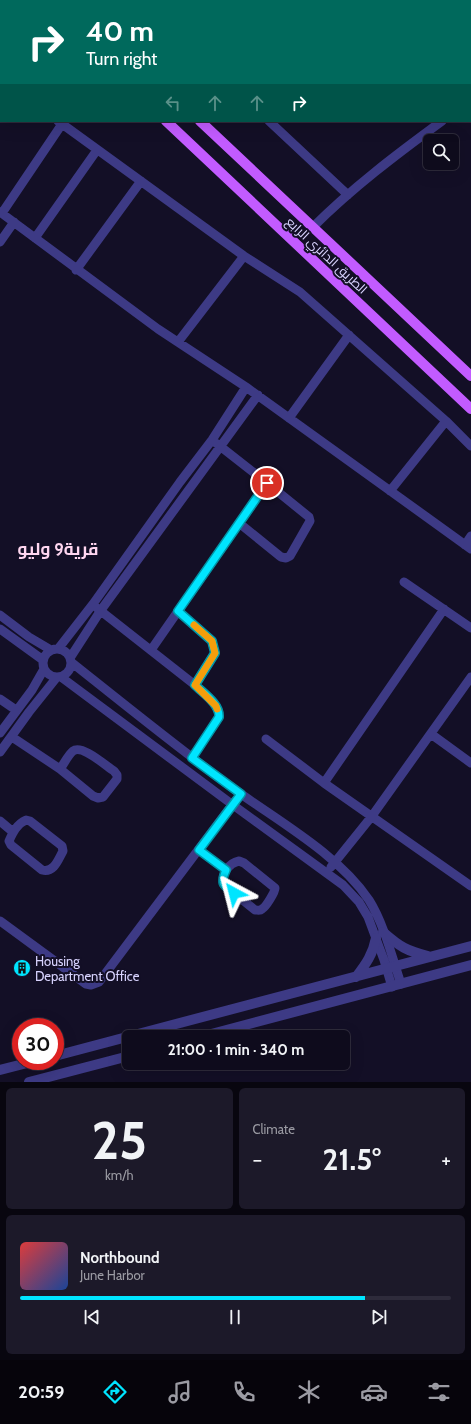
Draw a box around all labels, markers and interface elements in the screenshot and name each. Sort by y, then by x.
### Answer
text: 40 m [86,14,154,48]
icon: right [20,16,72,68]
text: Turn right [86,48,157,70]
icon: left [162,92,184,114]
icon: ahead [204,92,226,114]
icon: ahead [246,92,268,114]
icon: right [288,92,310,114]
map controls [423,134,459,170]
button: search [423,134,459,170]
street label: الطريق الدائري الرابع [281,213,371,299]
pin [250,466,284,500]
icon: arrive [256,472,278,494]
district label: قرية9 وليو [18,539,99,559]
position arrow [213,872,255,914]
place label: Housing Department Office [35,953,140,984]
building icon: Housing Department Office [12,958,32,978]
speed limit sign: 30 [12,1018,64,1070]
text: 21:00 · 1 min · 340 m [168,1041,304,1059]
text: 25 [92,1109,147,1172]
text: Climate [253,1121,295,1137]
text: 21.5° [323,1141,381,1178]
text: − [253,1146,262,1173]
text: + [441,1146,451,1173]
text: km/h [105,1167,133,1183]
text: Northbound [80,1249,160,1267]
text: June Harbor [80,1267,145,1283]
icon: previous [81,1306,103,1328]
icon: pause [224,1306,246,1328]
icon: next [368,1306,390,1328]
icon: directions [101,1378,129,1406]
icon: music [166,1378,194,1406]
icon: phone [230,1378,258,1406]
icon: climate [295,1378,323,1406]
icon: car [360,1378,388,1406]
icon: filters [425,1378,453,1406]
text: 20:59 [18,1381,64,1403]

